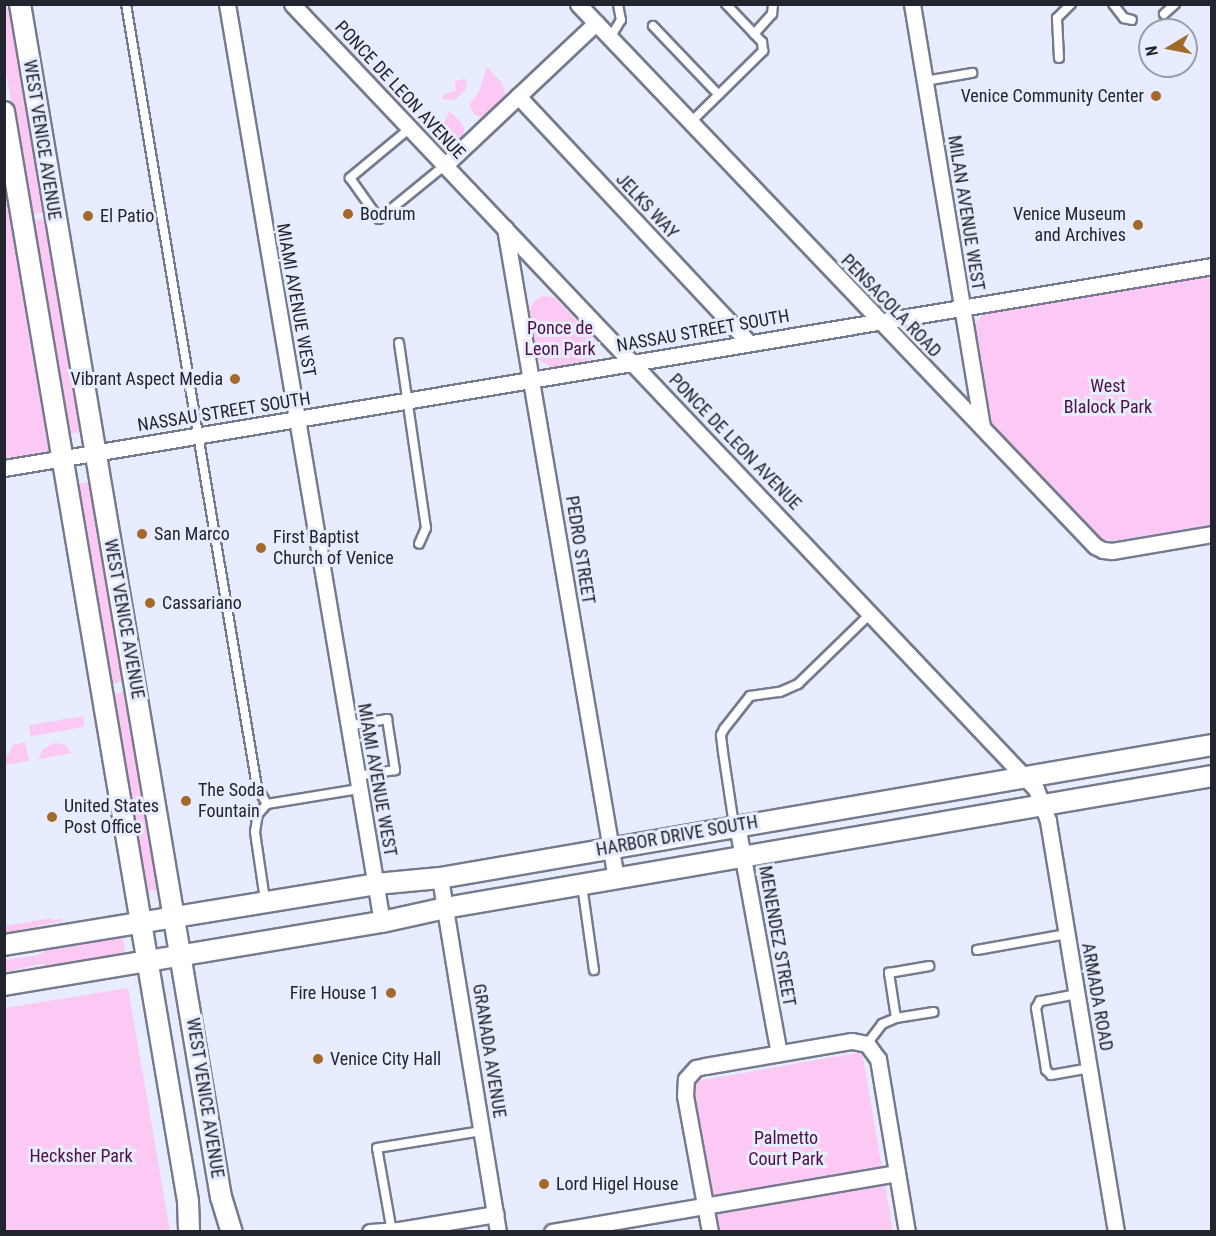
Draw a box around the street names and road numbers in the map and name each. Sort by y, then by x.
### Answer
street label: PONCE DE LEON AVENUE [330,16,470,164]
street label: WEST VENICE AVENUE [19,58,65,222]
street label: MILAN AVENUE WEST [943,134,989,292]
street label: JELKS WAY [611,169,683,243]
street label: MIAMI AVENUE WEST [272,222,320,378]
street label: PENSACOLA ROAD [836,250,946,362]
street label: NASSAU STREET SOUTH [615,305,791,357]
street label: PONCE DE LEON AVENUE [664,369,806,515]
street label: NASSAU STREET SOUTH [136,388,312,436]
street label: PEDRO STREET [561,494,599,606]
street label: WEST VENICE AVENUE [99,537,149,701]
street label: MIAMI AVENUE WEST [353,702,401,858]
street label: HARBOR DRIVE SOUTH [594,811,760,861]
street label: MENENDEZ STREET [754,864,800,1008]
street label: ARMADA ROAD [1077,941,1117,1053]
street label: GRANADA AVENUE [468,982,510,1120]
street label: WEST VENICE AVENUE [182,1016,228,1180]

